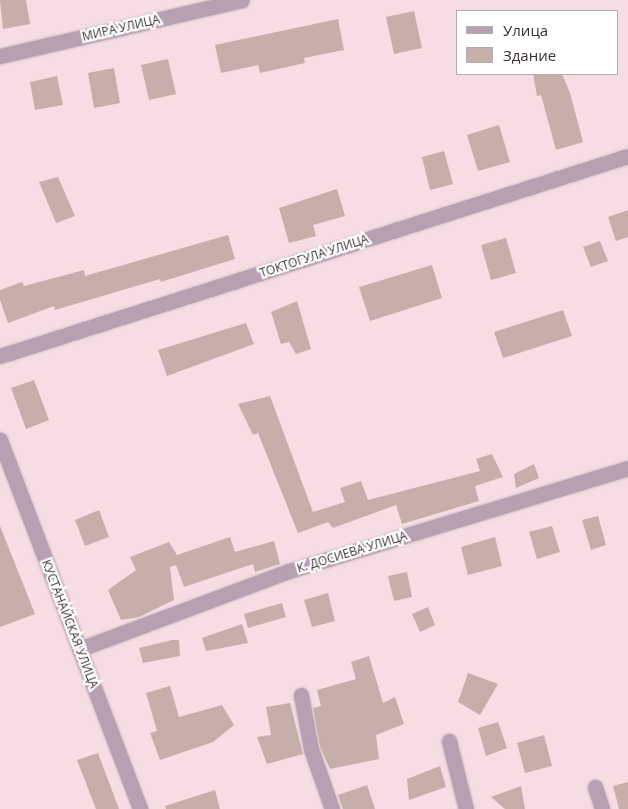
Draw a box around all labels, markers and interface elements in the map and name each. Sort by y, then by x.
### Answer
legend [456,10,618,75]
street label: МИРА УЛИЦА [81,12,161,44]
text: Улица [503,20,548,40]
text: Здание [503,45,556,65]
street label: ТОКТОГУЛА УЛИЦА [258,232,370,280]
street label: К. ДОСИЕВА УЛИЦА [295,528,409,576]
street label: КУСТАНАЙСКАЯ УЛИЦА [39,558,101,690]

